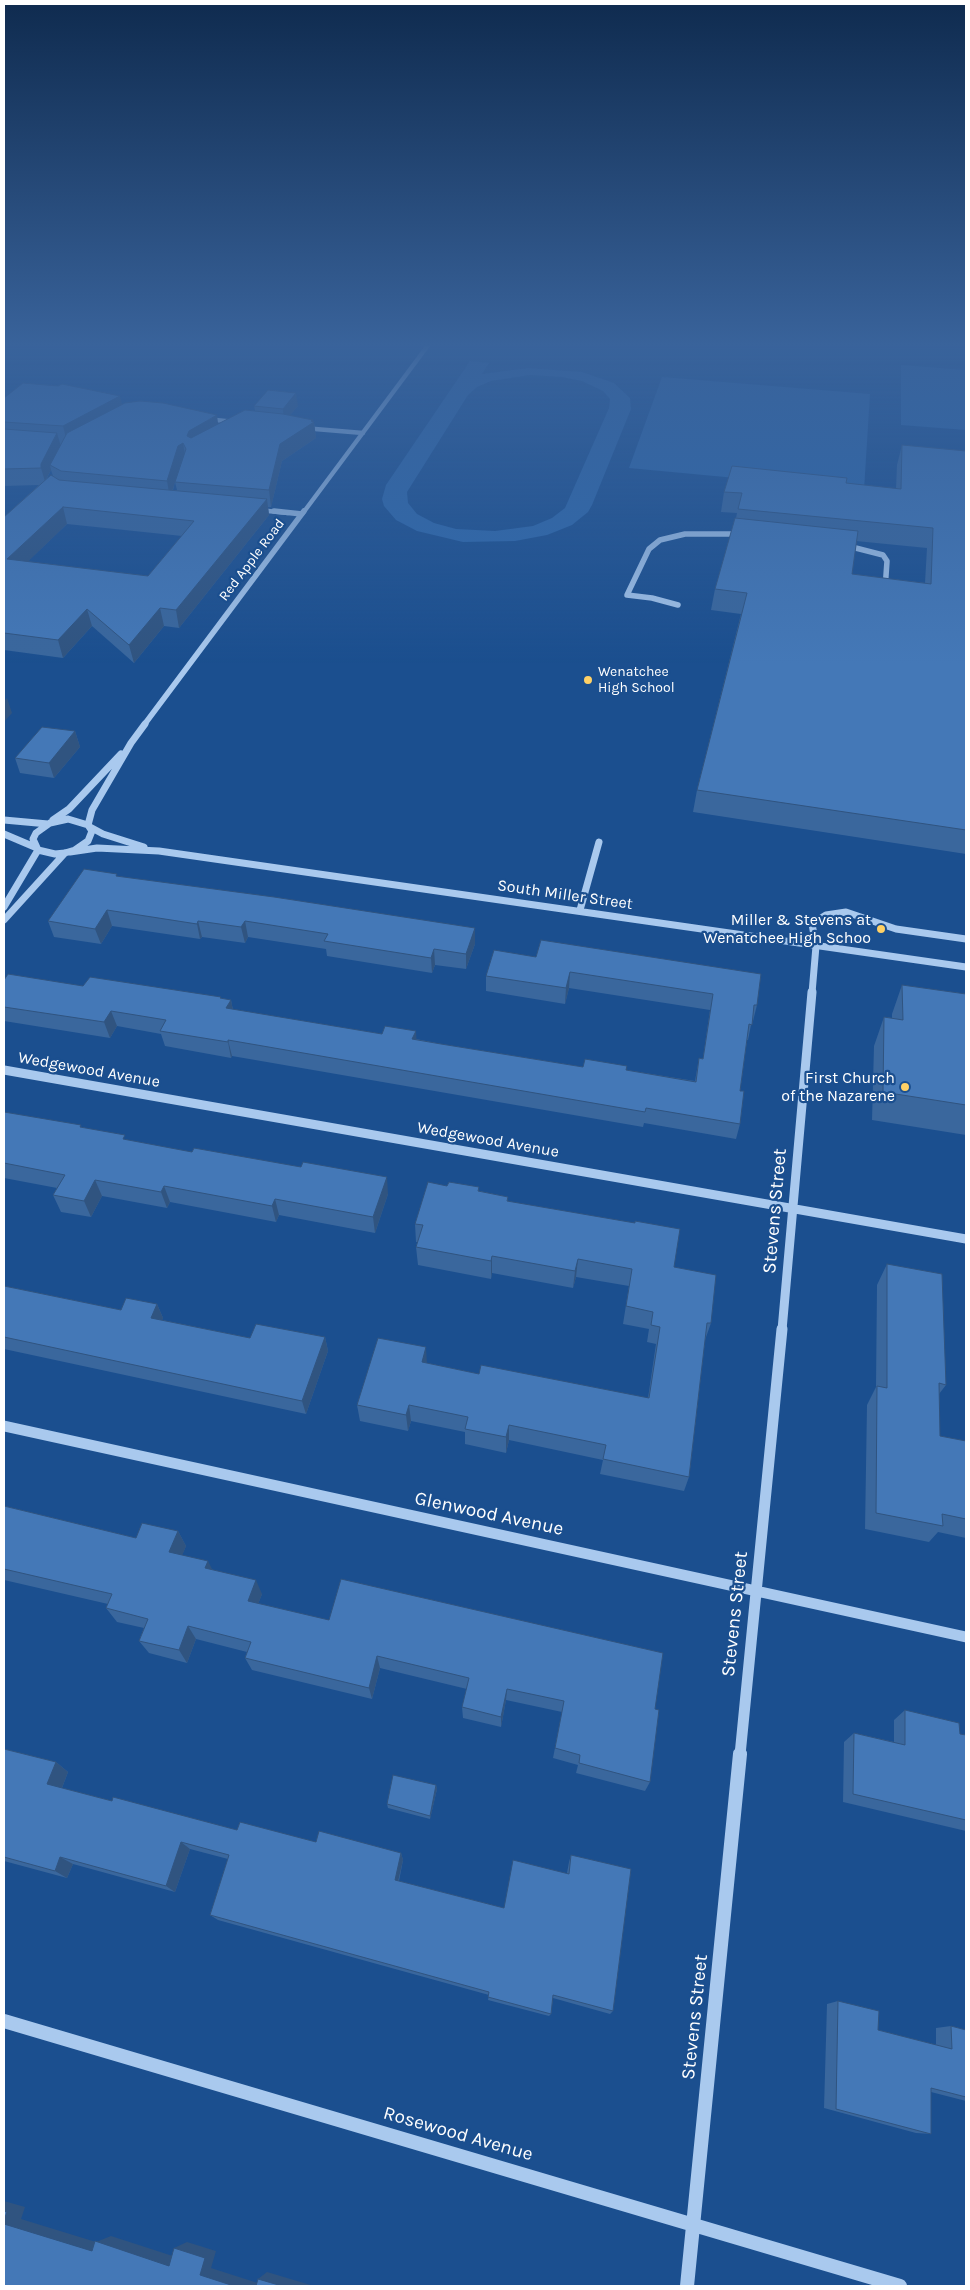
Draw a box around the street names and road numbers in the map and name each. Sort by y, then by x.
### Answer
street label: Red Apple Road [216,516,288,604]
street label: South Miller Street [496,876,634,914]
street label: Wedgewood Avenue [17,1048,161,1092]
street label: Wedgewood Avenue [416,1118,560,1162]
street label: Stevens Street [758,1147,792,1275]
street label: Glenwood Avenue [412,1487,566,1541]
street label: Stevens Street [717,1550,753,1678]
street label: Stevens Street [677,1953,713,2081]
street label: Rosewood Avenue [381,2102,535,2166]

